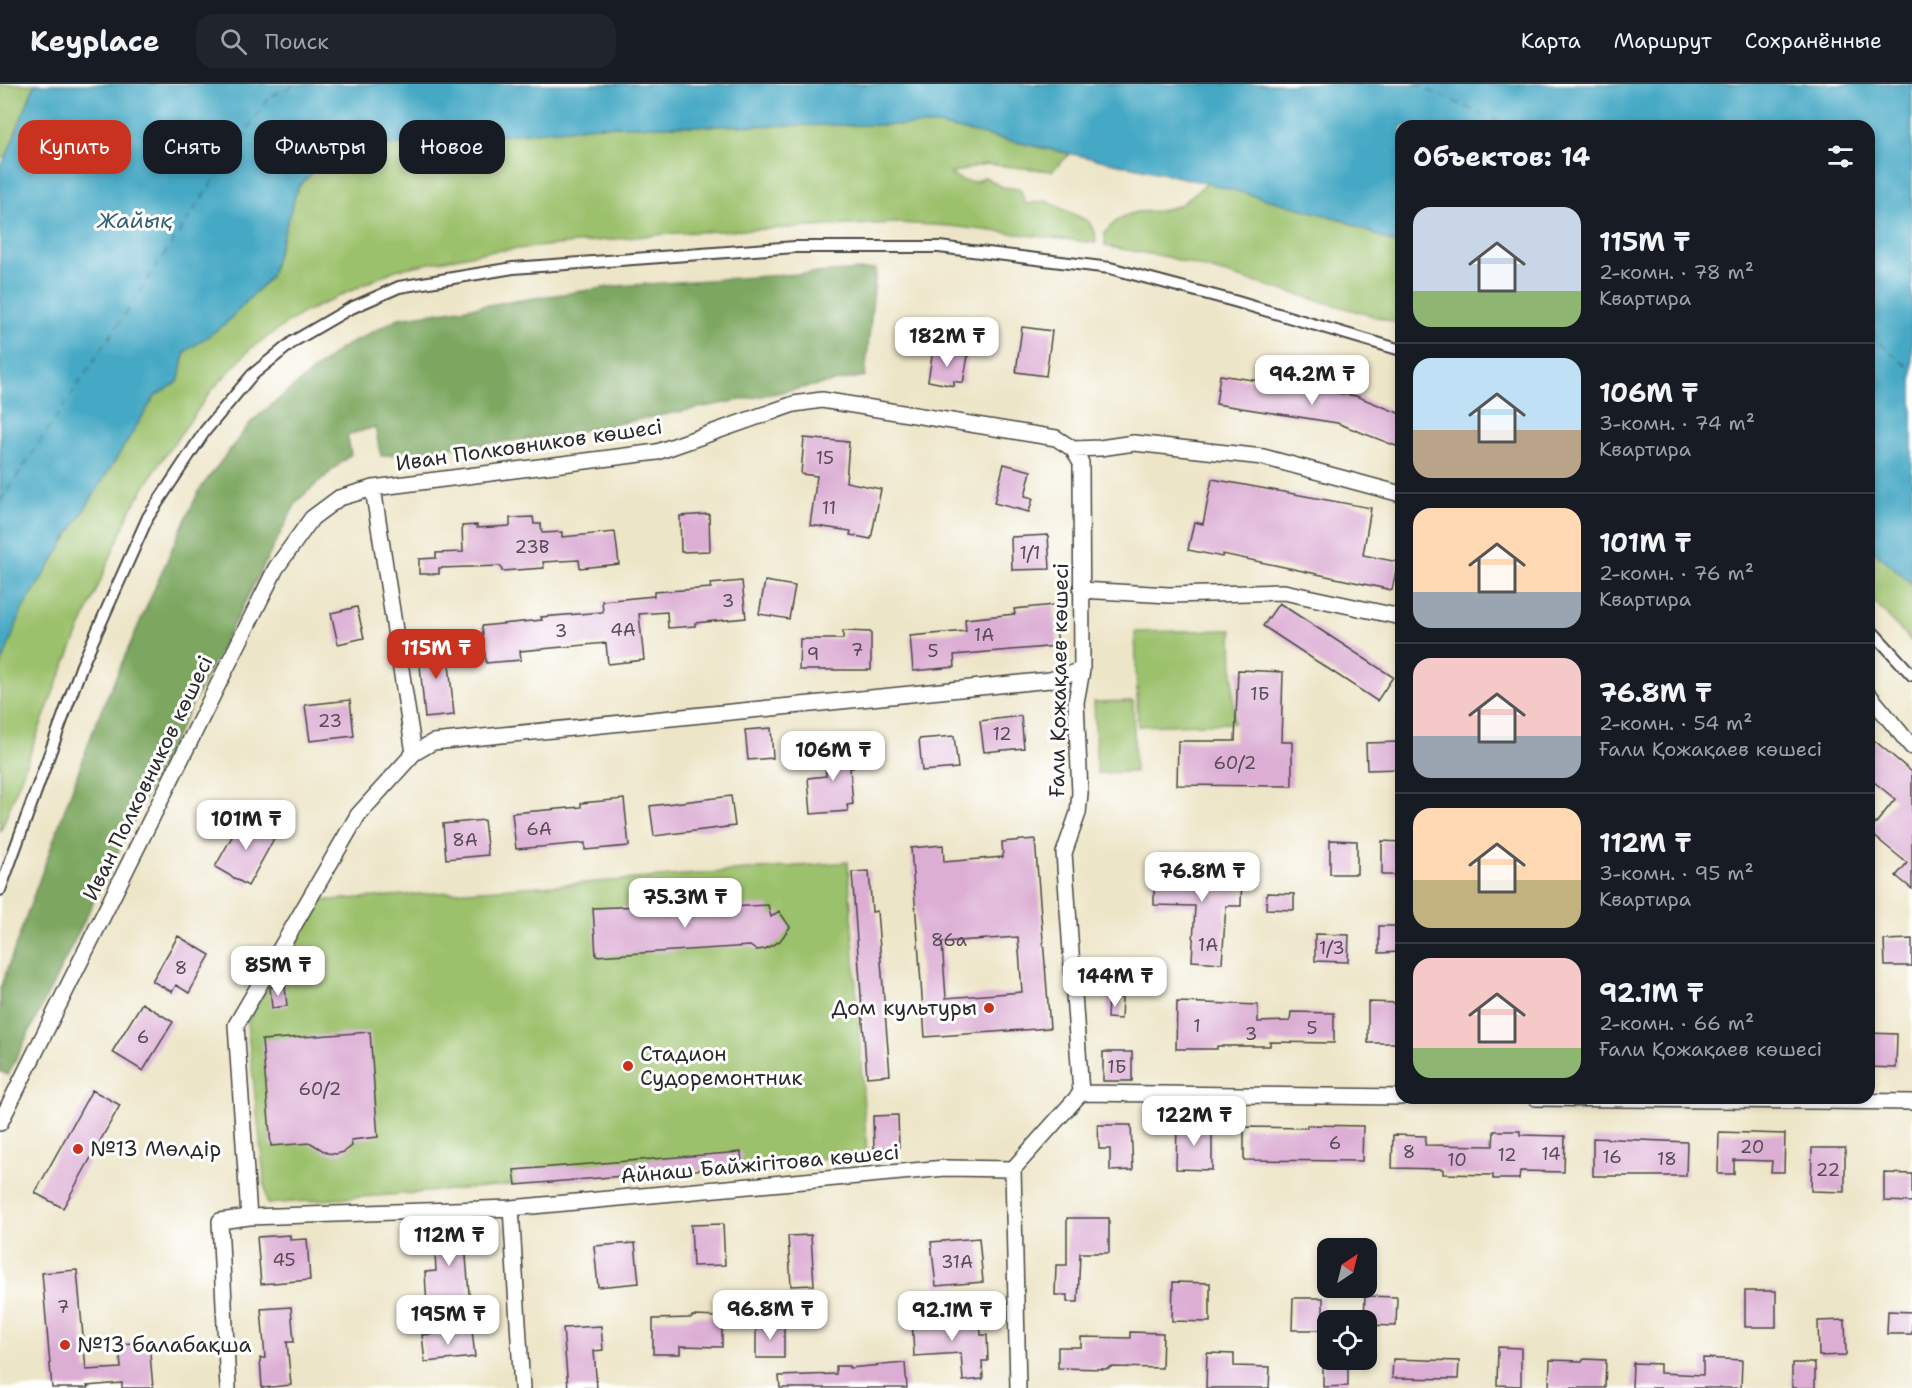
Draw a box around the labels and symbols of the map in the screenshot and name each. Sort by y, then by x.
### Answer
water label: Жайық [96,206,173,235]
pin: 182M ₸ [898,317,996,368]
pin: 94.2M ₸ [1257,355,1367,406]
street label: Иван Полковников көшесі [394,412,664,478]
house number: 15 [816,446,834,470]
house number: 11 [822,496,836,520]
house number: 23В [515,535,549,559]
house number: 1/1 [1020,541,1040,565]
street label: Ғали Қожақаев көшесі [1043,563,1075,797]
house number: 3 [722,589,734,613]
house number: 4А [610,618,636,642]
house number: 3 [555,619,567,643]
house number: 1А [974,623,994,647]
pin: 115M ₸ [387,629,485,680]
house number: 7 [851,638,863,662]
house number: 5 [927,639,939,663]
house number: 9 [807,642,819,666]
street label: Иван Полковников көшесі [76,651,220,905]
house number: 1Б [1250,682,1270,706]
house number: 23 [318,709,342,733]
house number: 12 [992,722,1012,746]
pin: 106M ₸ [784,731,882,782]
house number: 60/2 [1214,751,1256,775]
pin: 101M ₸ [197,800,295,851]
house number: 6А [526,817,552,841]
house number: 8А [452,828,478,852]
pin: 76.8M ₸ [1147,852,1257,903]
pin: 75.3M ₸ [630,878,740,929]
house number: 86а [931,928,967,952]
house number: 1А [1198,933,1218,957]
house number: 1/3 [1319,936,1345,960]
pin: 85M ₸ [236,946,320,997]
house number: 8 [175,956,187,980]
pin: 144M ₸ [1066,957,1164,1008]
place label: Дом культуры [832,994,977,1022]
marker: Дом культуры [982,1001,996,1015]
house number: 1 [1193,1014,1201,1038]
house number: 5 [1306,1016,1318,1040]
house number: 3 [1245,1022,1257,1046]
house number: 6 [137,1025,149,1049]
place label: Стадион Судоремонтник [640,1040,803,1092]
house number: 1Б [1107,1055,1127,1079]
marker: Стадион Судоремонтник [621,1059,635,1073]
house number: 60/2 [299,1077,341,1101]
pin: 122M ₸ [1145,1096,1243,1147]
house number: 6 [1329,1131,1341,1155]
place label: №13 Мөлдiр [90,1135,221,1163]
house number: 20 [1740,1135,1764,1159]
street label: Айнаш Байжігітова көшесі [619,1138,901,1190]
house number: 8 [1403,1140,1415,1164]
marker: №13 Мөлдiр [71,1142,85,1156]
house number: 14 [1541,1142,1561,1166]
house number: 12 [1497,1143,1517,1167]
house number: 16 [1602,1145,1622,1169]
house number: 18 [1657,1147,1677,1171]
house number: 10 [1447,1148,1467,1172]
house number: 22 [1816,1158,1840,1182]
pin: 112M ₸ [400,1216,498,1267]
north arrow [1317,1238,1377,1298]
house number: 45 [272,1248,296,1272]
house number: 31А [941,1250,973,1274]
pin: 96.8M ₸ [715,1290,825,1341]
pin: 92.1M ₸ [897,1291,1007,1342]
house number: 7 [57,1295,69,1319]
pin: 195M ₸ [399,1295,497,1346]
place label: №13 балабақша [77,1331,252,1359]
marker: №13 балабақша [58,1338,72,1352]

